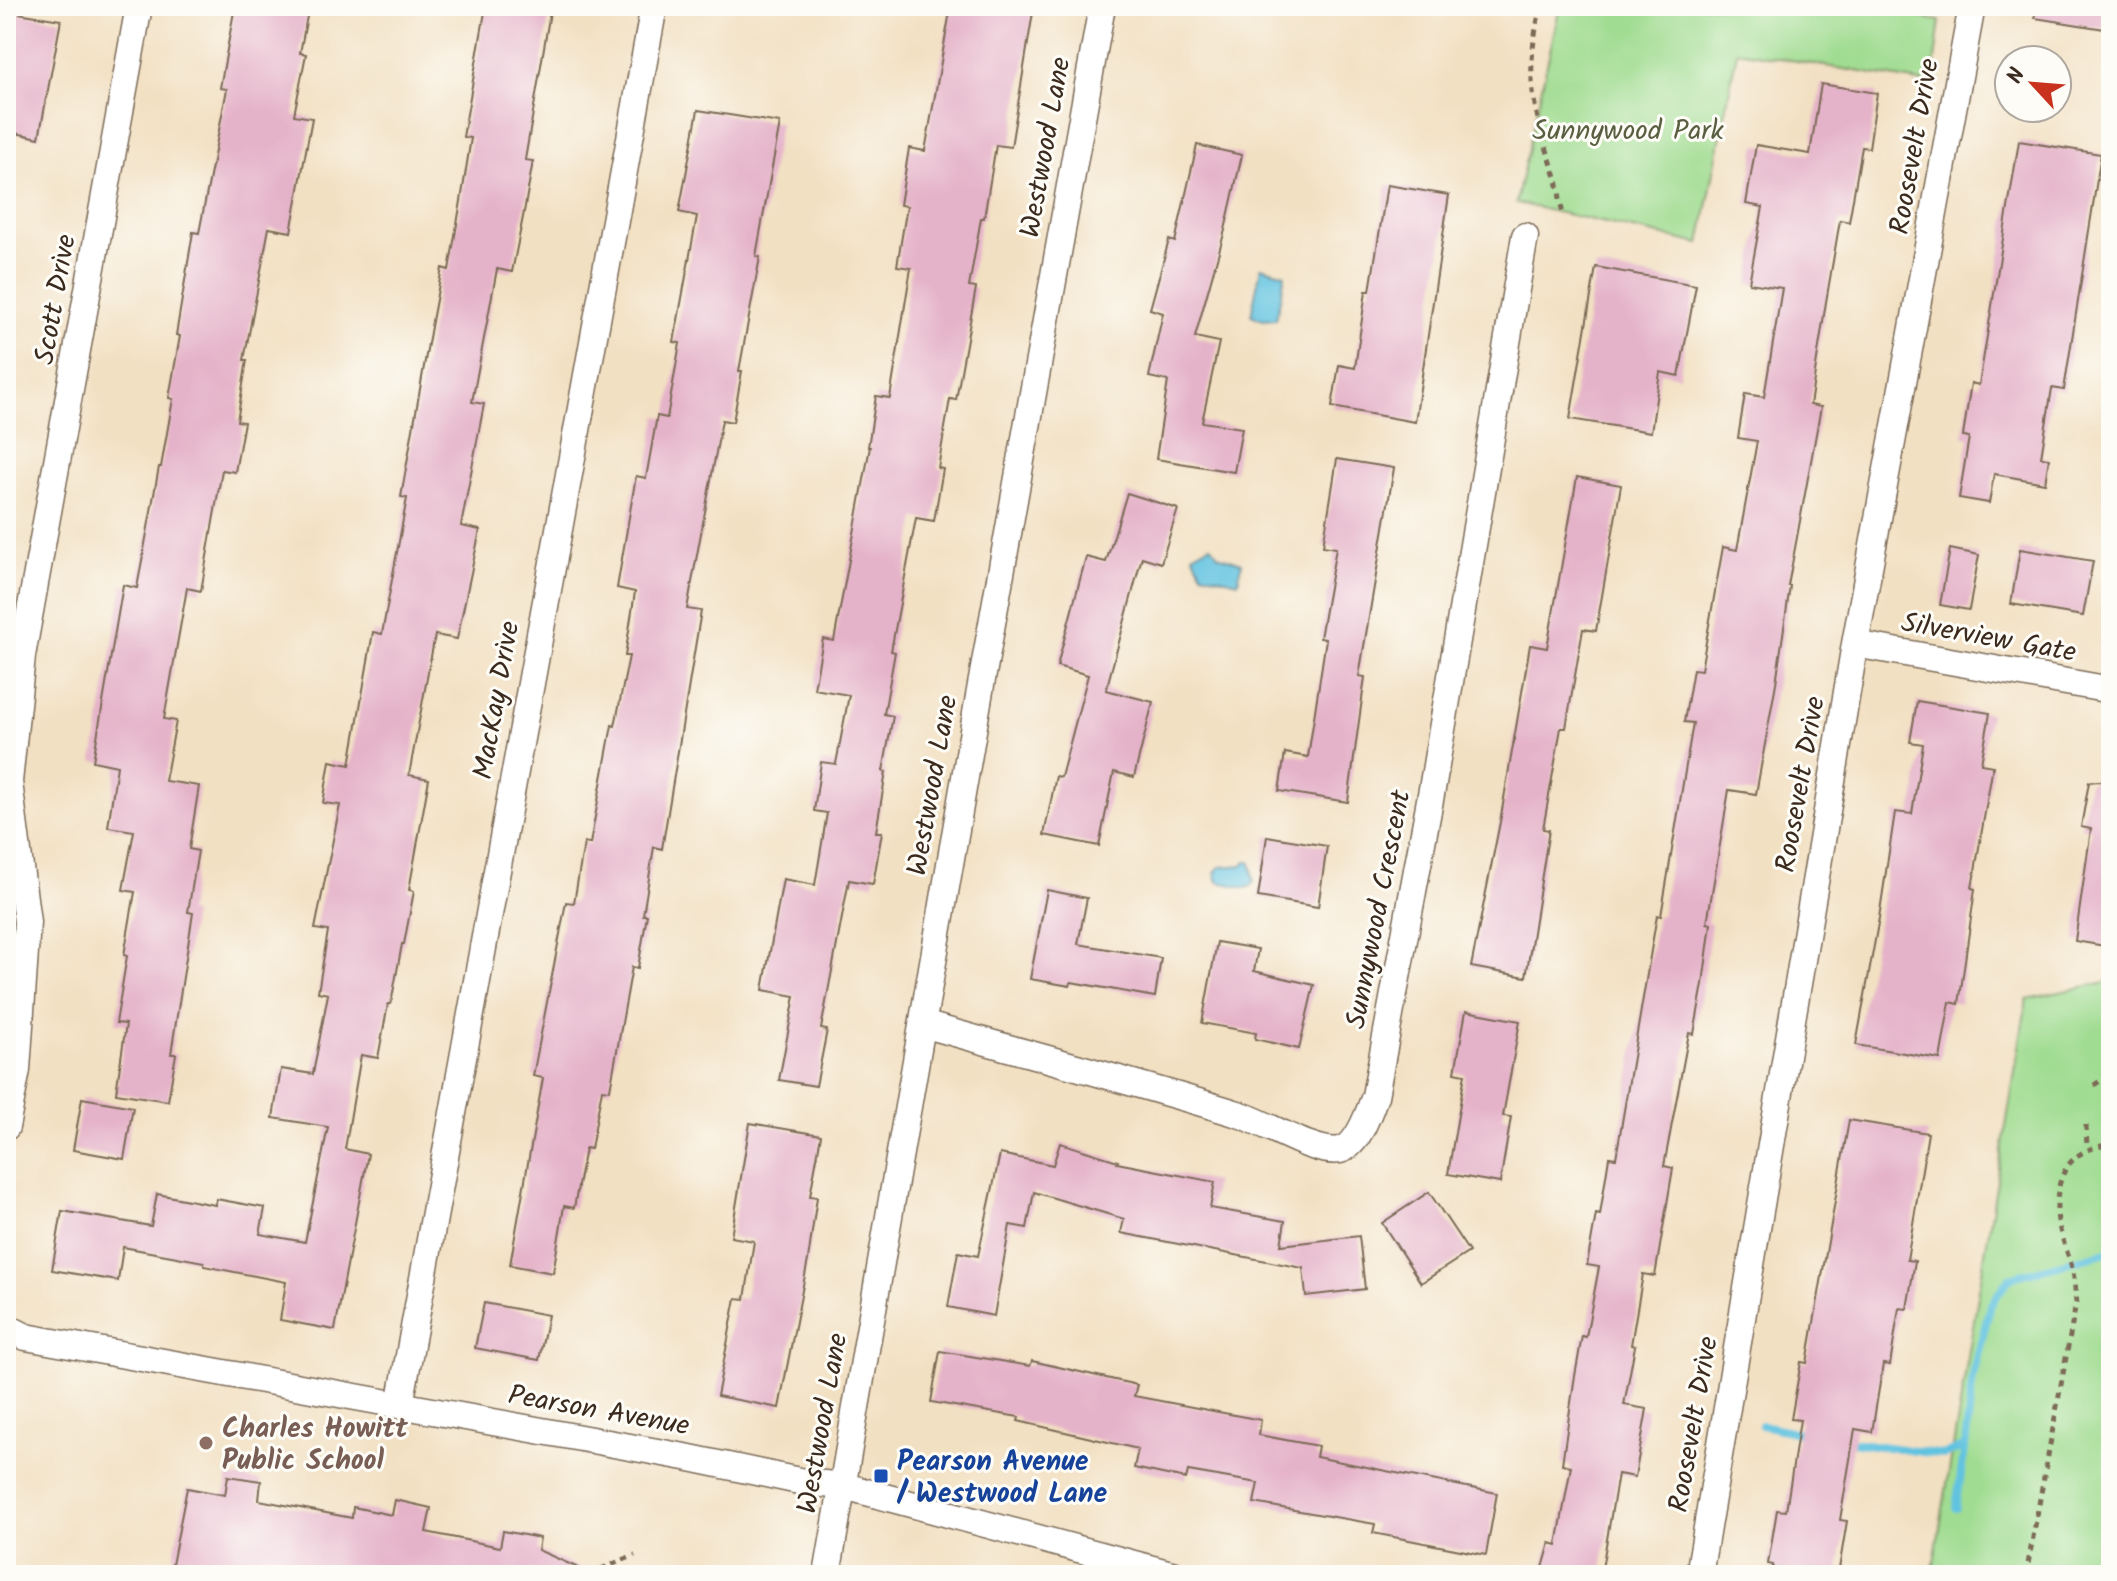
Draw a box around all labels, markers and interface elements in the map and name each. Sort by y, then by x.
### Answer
north arrow [1993,44,2073,124]
street label: Westwood Lane [1008,53,1085,241]
street label: Roosevelt Drive [1878,54,1953,238]
text: N [1998,62,2036,90]
park label: Sunnywood Park [1532,109,1725,154]
street label: Scott Drive [23,230,90,368]
street label: Silverview Gate [1898,601,2080,676]
street label: MacKay Drive [461,617,534,783]
street label: Westwood Lane [895,691,972,879]
street label: Roosevelt Drive [1764,692,1839,876]
street label: Sunnywood Crescent [1334,785,1425,1033]
street label: Westwood Lane [785,1329,862,1517]
street label: Roosevelt Drive [1657,1332,1732,1516]
street label: Pearson Avenue [504,1373,693,1450]
place label: Charles Howitt Public School [222,1407,408,1484]
marker: Charles Howitt Public School [197,1434,215,1452]
place label: Pearson Avenue / Westwood Lane [896,1440,1107,1517]
marker: Pearson Avenue / Westwood Lane [872,1467,890,1485]

